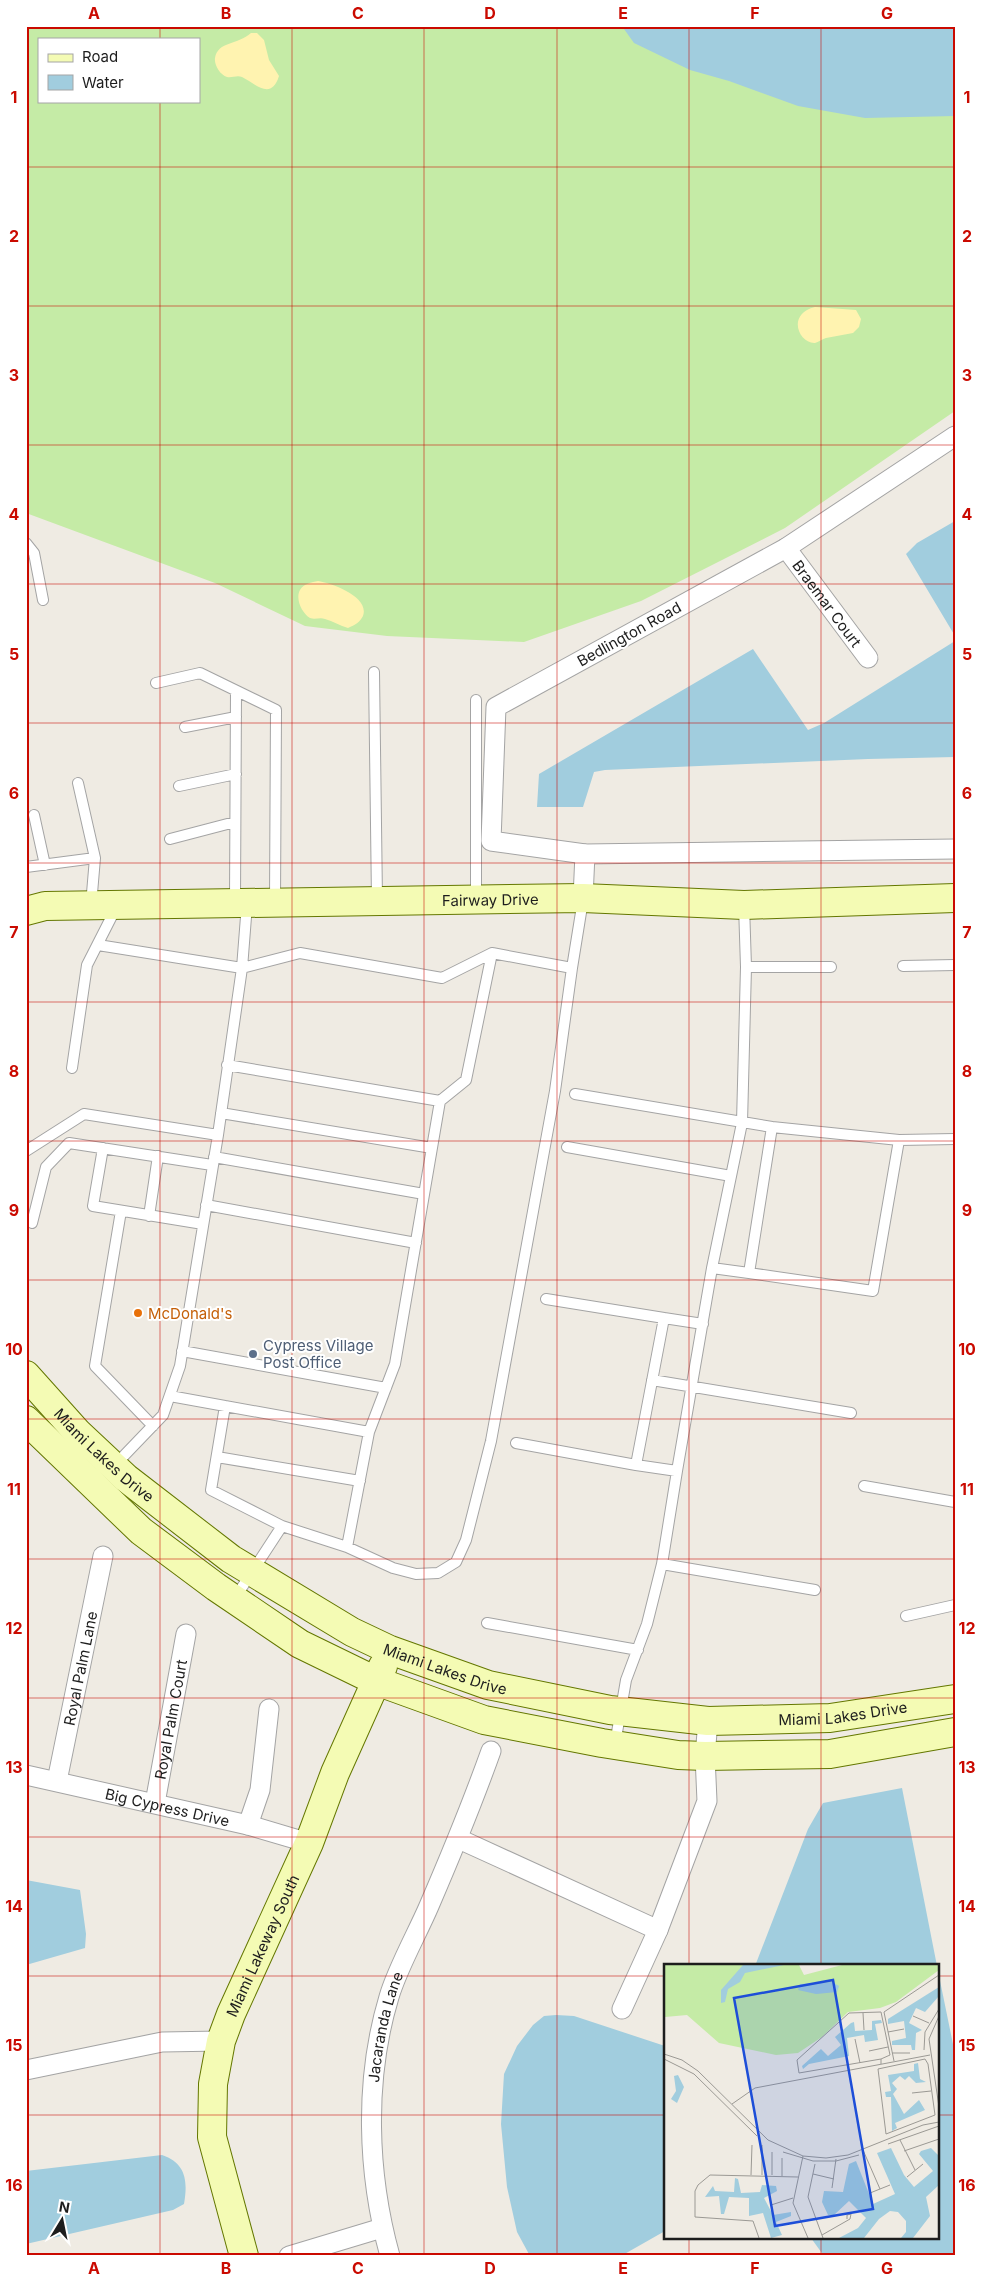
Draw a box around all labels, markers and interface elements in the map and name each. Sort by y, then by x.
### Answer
text: A [88,3,100,23]
text: B [221,3,231,23]
text: C [352,3,364,23]
text: D [484,3,496,23]
text: E [618,3,628,23]
text: F [750,3,760,23]
text: G [881,3,893,23]
legend [38,38,200,102]
text: Road [82,47,118,66]
text: Water [82,73,124,92]
text: 1 [11,87,17,107]
text: 1 [964,87,970,107]
text: 2 [9,226,19,246]
text: 2 [962,226,972,246]
text: 3 [9,365,19,385]
text: 3 [962,365,972,385]
text: 4 [9,504,20,524]
text: 4 [962,504,973,524]
street label: Braemar Court [789,556,866,651]
street label: Bedlington Road [574,598,684,670]
text: 5 [9,644,19,664]
text: 5 [962,644,972,664]
text: 6 [9,783,19,803]
text: 6 [962,783,972,803]
street label: Fairway Drive [442,889,539,910]
text: 7 [9,922,19,942]
text: 7 [962,922,972,942]
text: 8 [9,1061,19,1081]
text: 8 [962,1061,972,1081]
text: 9 [9,1200,19,1220]
text: 9 [962,1200,972,1220]
place label: McDonald's [148,1304,233,1323]
marker: McDonald's [132,1307,144,1319]
place label: Cypress Village Post Office [263,1336,373,1372]
text: 10 [5,1339,23,1359]
text: 10 [958,1339,976,1359]
marker: Cypress Village Post Office [247,1348,259,1360]
street label: Miami Lakes Drive [50,1404,158,1506]
text: 11 [7,1479,21,1499]
text: 11 [960,1479,974,1499]
street label: Royal Palm Lane [59,1609,101,1727]
text: 12 [6,1618,22,1638]
text: 12 [959,1618,975,1638]
street label: Miami Lakes Drive [381,1639,509,1698]
street label: Royal Palm Court [150,1658,191,1781]
street label: Miami Lakes Drive [778,1697,908,1729]
text: 13 [5,1757,23,1777]
text: 13 [958,1757,976,1777]
street label: Big Cypress Drive [103,1784,231,1830]
street label: Miami Lakeway South [222,1871,303,2020]
text: 14 [5,1896,23,1916]
text: 14 [958,1896,976,1916]
inset map [664,1964,938,2240]
street label: Jacaranda Lane [364,1969,407,2083]
text: 15 [5,2035,23,2055]
text: 15 [958,2035,976,2055]
text: 16 [5,2175,23,2195]
text: 16 [958,2175,976,2195]
north arrow [38,2194,88,2244]
text: N [58,2197,71,2216]
text: A [88,2258,100,2278]
text: B [221,2258,231,2278]
text: C [352,2258,364,2278]
text: D [484,2258,496,2278]
text: E [618,2258,628,2278]
text: F [750,2258,760,2278]
text: G [881,2258,893,2278]

